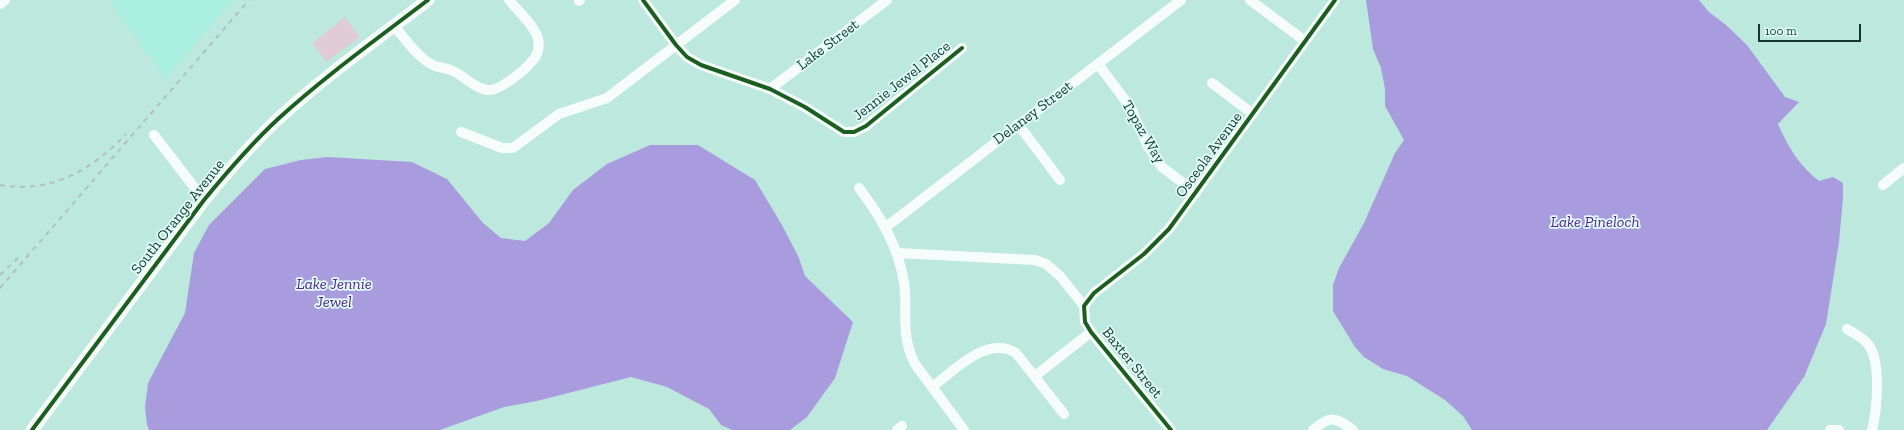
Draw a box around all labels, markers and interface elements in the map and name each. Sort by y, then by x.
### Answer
street label: Lake Street [793,16,863,74]
scale bar [1760,16,1863,42]
text: 100 m [1765,24,1797,38]
street label: Jennie Jewel Place [850,37,954,125]
street label: Delaney Street [990,77,1076,149]
street label: Topaz Way [1118,97,1168,167]
street label: Osceola Avenue [1172,109,1246,201]
street label: South Orange Avenue [128,156,228,278]
water label: Lake Pineloch [1550,212,1640,232]
water label: Lake Jennie Jewel [296,274,372,312]
street label: Baxter Street [1098,324,1166,402]

